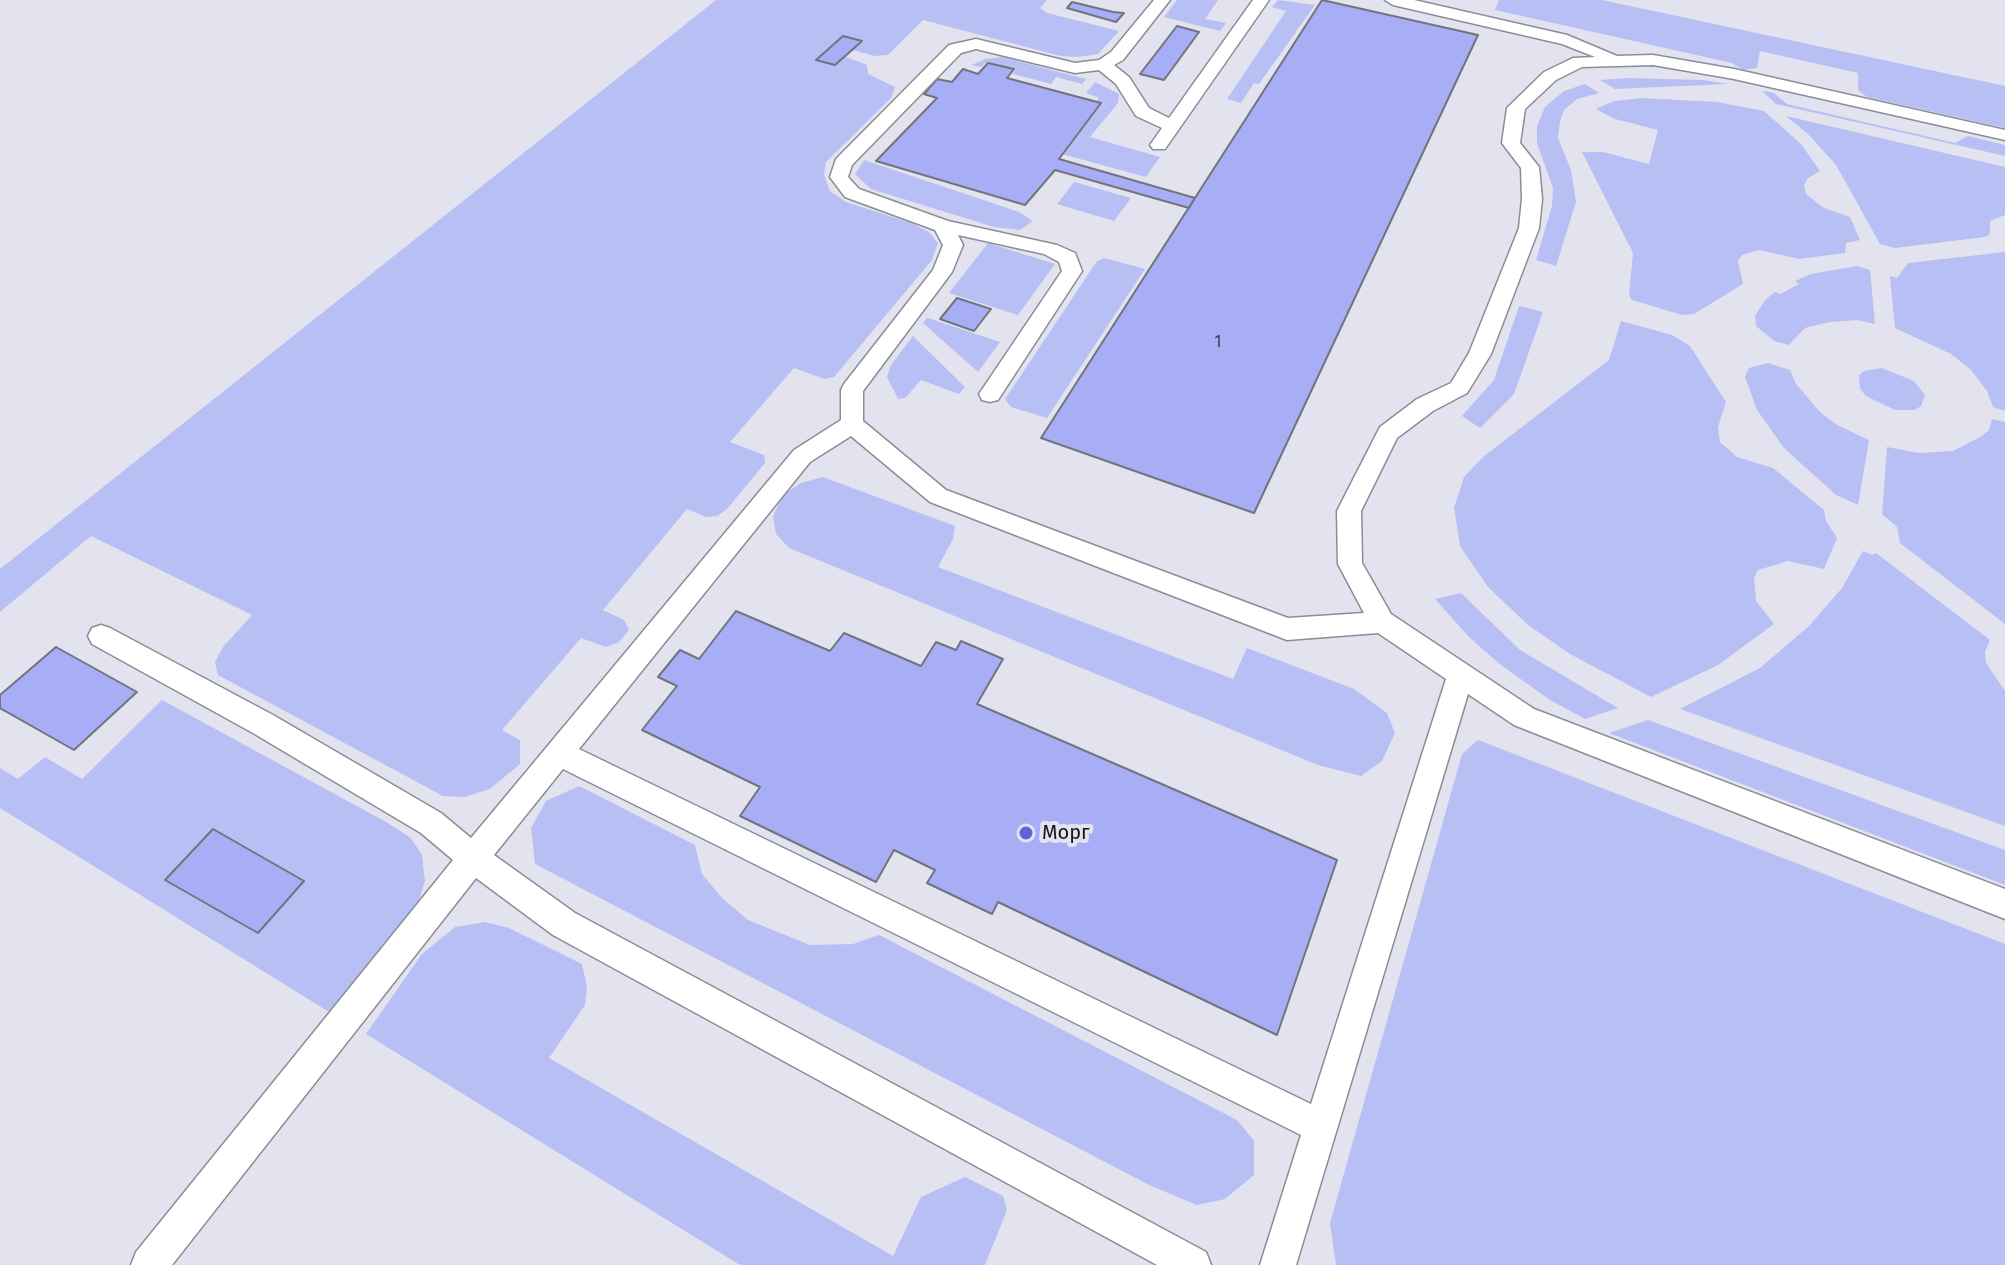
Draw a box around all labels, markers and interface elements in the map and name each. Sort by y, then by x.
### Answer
house number: 1 [1215,333,1221,353]
place label: Морг [1042,821,1090,845]
marker: Морг [1017,824,1035,842]

